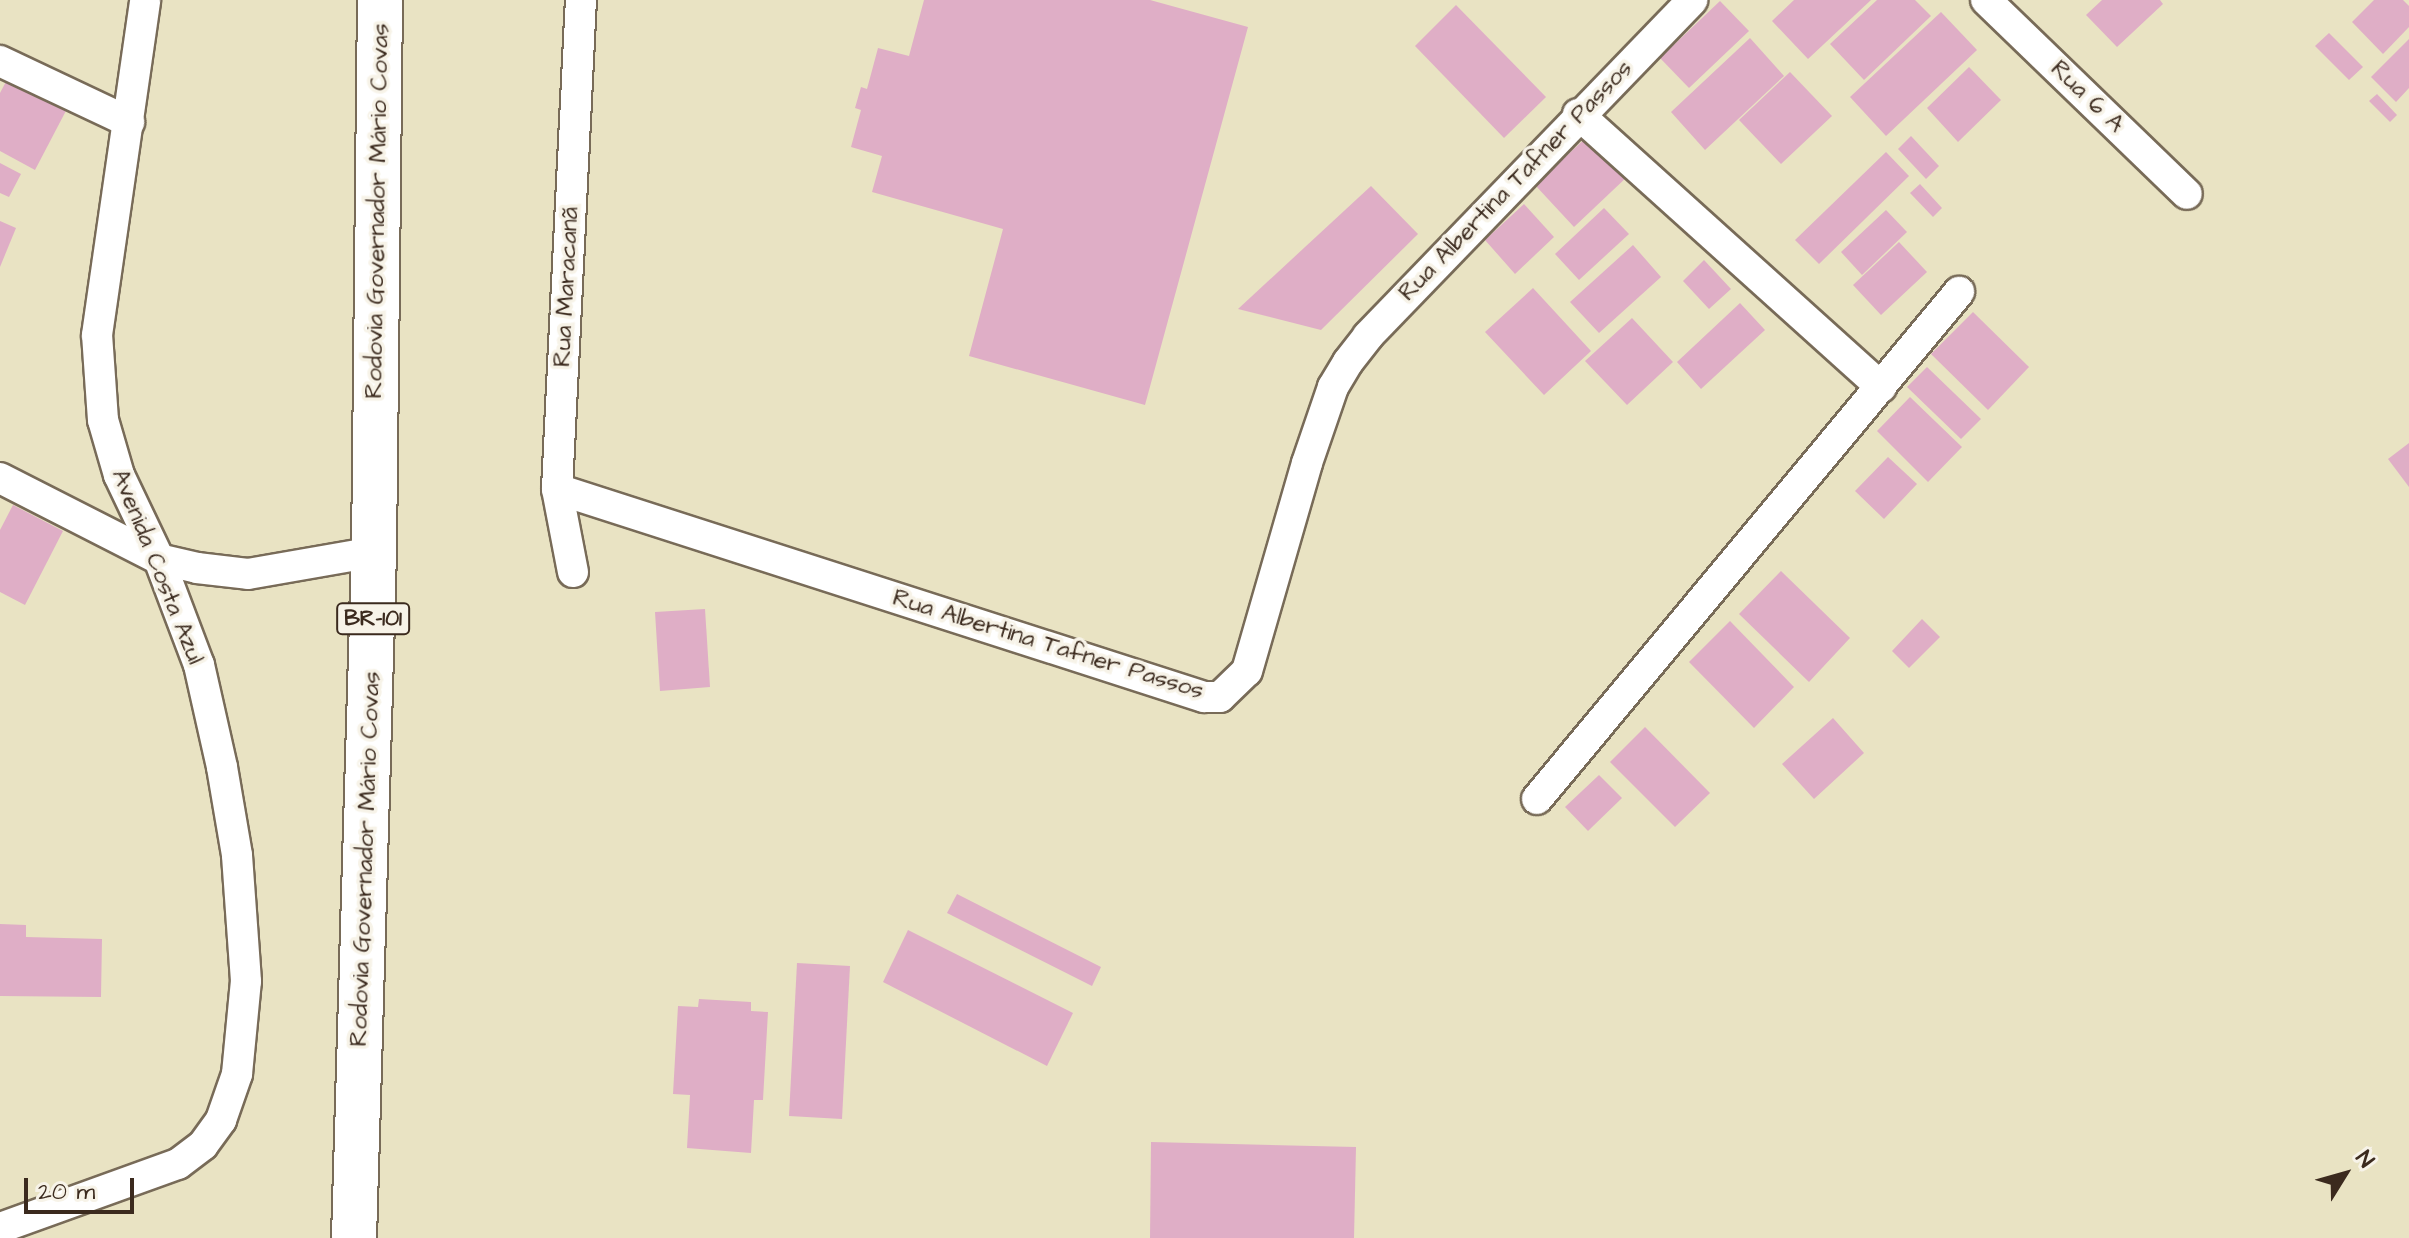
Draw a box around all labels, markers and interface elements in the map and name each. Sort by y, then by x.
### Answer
street label: Rodovia Governador Mário Covas [360,23,396,399]
street label: Rua Albertina Tafner Passos [1393,55,1639,307]
street label: Rua 6 A [2044,55,2130,139]
street label: Rua Maracanã [548,206,586,368]
street label: Avenida Costa Azul [105,465,209,669]
street label: Rua Albertina Tafner Passos [889,584,1207,706]
road number: BR-101 [335,601,411,637]
street label: Rodovia Governador Mário Covas [345,671,387,1047]
north arrow [2305,1134,2385,1214]
text: N [2348,1144,2381,1174]
scale bar [28,1162,138,1212]
text: 20 m [38,1175,95,1209]

